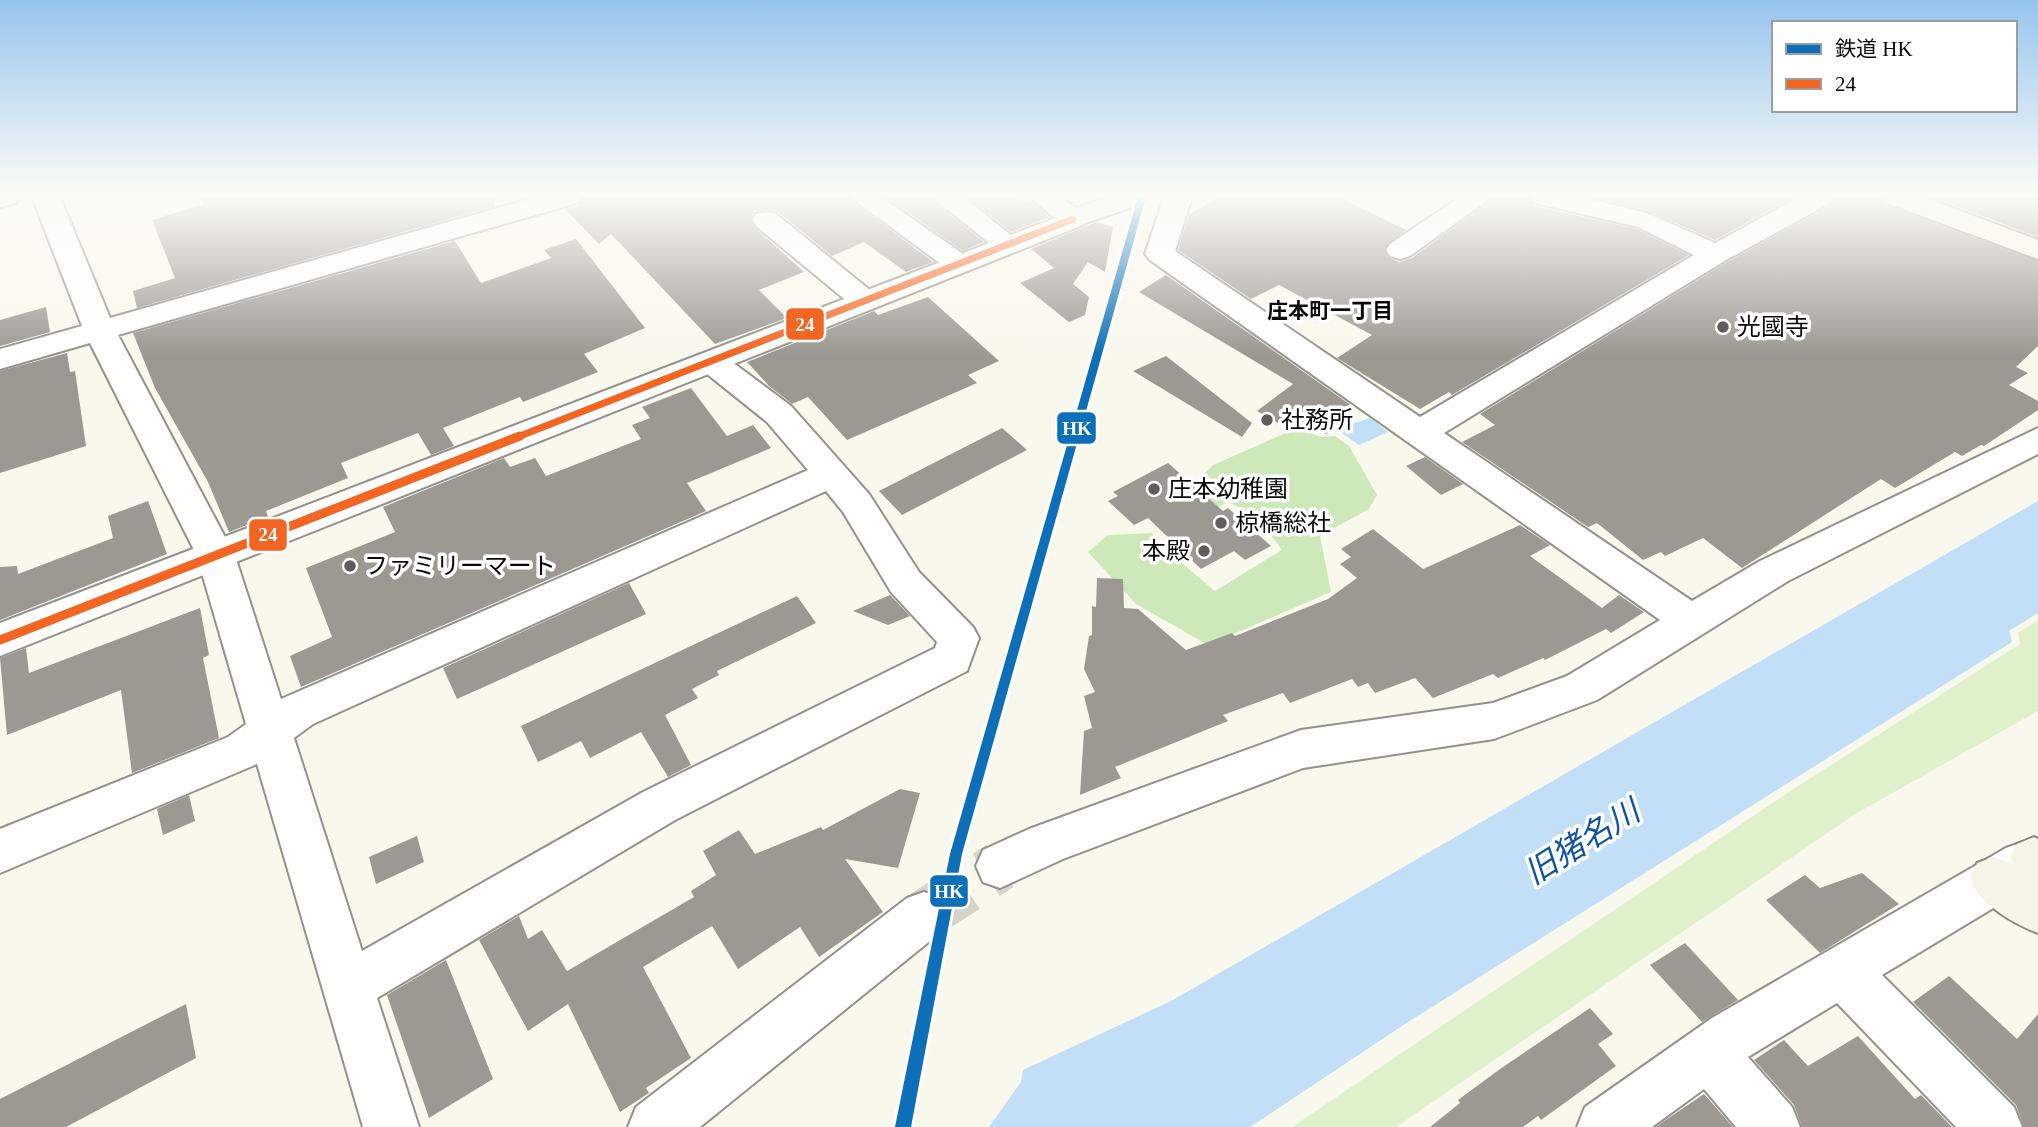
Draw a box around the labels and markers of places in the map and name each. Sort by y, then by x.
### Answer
place label: 光國寺 [1737,314,1809,340]
marker: 光國寺 [1715,319,1731,335]
place label: 社務所 [1281,407,1353,433]
marker: 社務所 [1259,412,1275,428]
place label: 庄本幼稚園 [1168,476,1288,502]
marker: 庄本幼稚園 [1146,481,1162,497]
place label: 椋橋総社 [1235,510,1331,536]
marker: 椋橋総社 [1213,515,1229,531]
place label: 本殿 [1142,538,1190,564]
marker: 本殿 [1196,543,1212,559]
place label: ファミリーマート [364,553,556,579]
marker: ファミリーマート [342,558,358,574]

